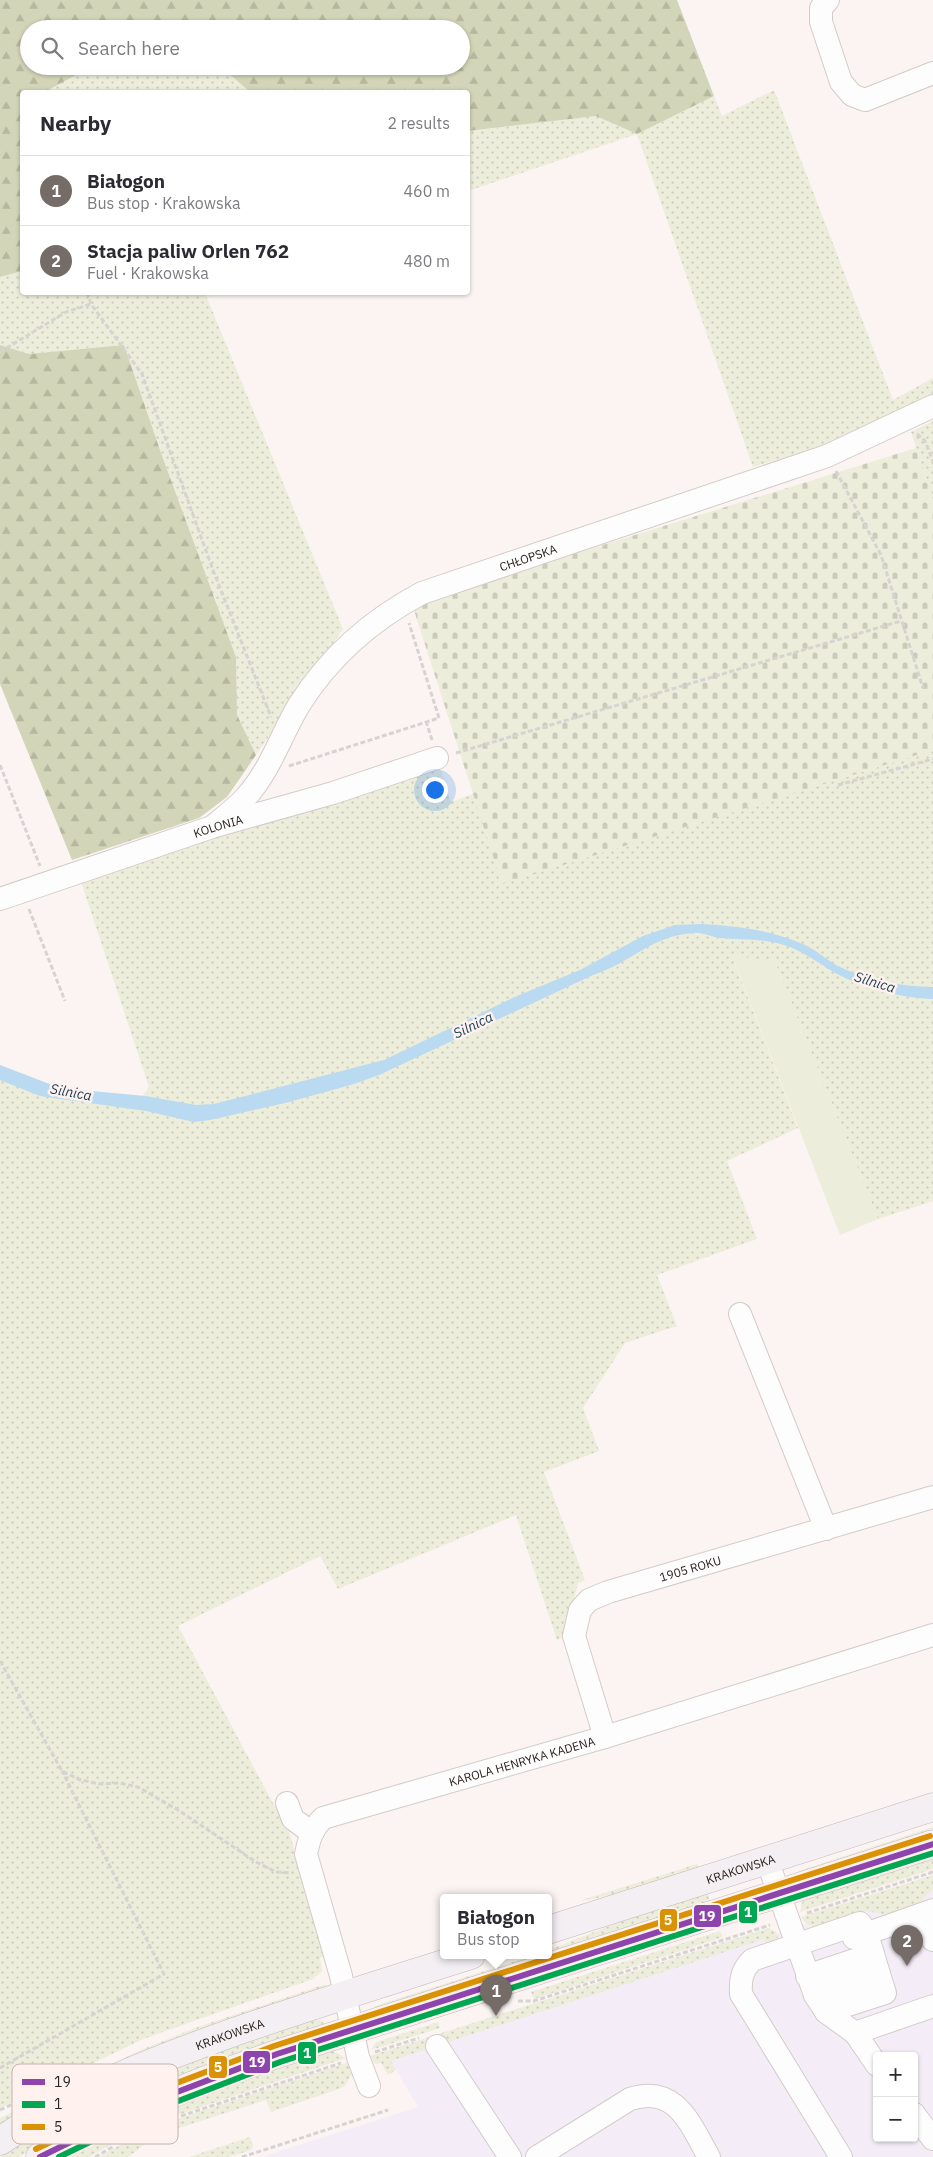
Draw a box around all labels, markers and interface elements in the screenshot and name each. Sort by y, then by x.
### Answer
search box [20,20,470,75]
icon: search [38,34,66,62]
text: Search here [78,36,180,60]
text: Nearby [40,109,111,137]
text: 2 results [387,113,450,133]
text: Białogon [87,169,165,193]
text: 1 [51,181,61,201]
text: 460 m [403,181,450,201]
text: Bus stop · Krakowska [87,193,241,213]
text: Stacja paliw Orlen 762 [87,239,289,263]
text: 2 [51,251,61,271]
text: 480 m [403,251,450,271]
text: Fuel · Krakowska [87,263,209,283]
street label: CHŁOPSKA [497,540,559,574]
your location [422,777,448,803]
street label: KOLONIA [191,811,245,840]
water label: Silnica [852,967,898,997]
water label: Silnica [450,1008,496,1042]
water label: Silnica [49,1079,93,1105]
street label: 1905 ROKU [658,1552,723,1584]
street label: KAROLA HENRYKA KADENA [447,1733,597,1789]
street label: KRAKOWSKA [704,1850,777,1887]
popup [440,1894,552,1959]
line badge: 1 [738,1900,758,1924]
text: 1 [744,1903,753,1921]
line badge: 19 [693,1904,722,1928]
text: Białogon [457,1905,535,1929]
text: 19 [699,1907,715,1925]
line badge: 5 [659,1908,678,1932]
text: 5 [664,1911,672,1929]
pin: 2 [891,1925,923,1966]
text: Bus stop [457,1929,520,1949]
pin: 1 [480,1975,512,2016]
street label: KRAKOWSKA [193,2015,266,2053]
line badge: 1 [297,2041,317,2065]
text: 1 [303,2044,312,2062]
line badge: 19 [242,2050,271,2074]
map controls [873,2052,918,2142]
button: + [873,2052,918,2097]
text: 19 [249,2053,265,2071]
line badge: 5 [208,2055,228,2079]
text: 5 [214,2058,222,2076]
legend [12,2064,178,2144]
text: 19 [54,2073,71,2091]
text: 1 [54,2095,62,2113]
button: − [873,2097,918,2142]
text: 5 [54,2118,62,2136]

